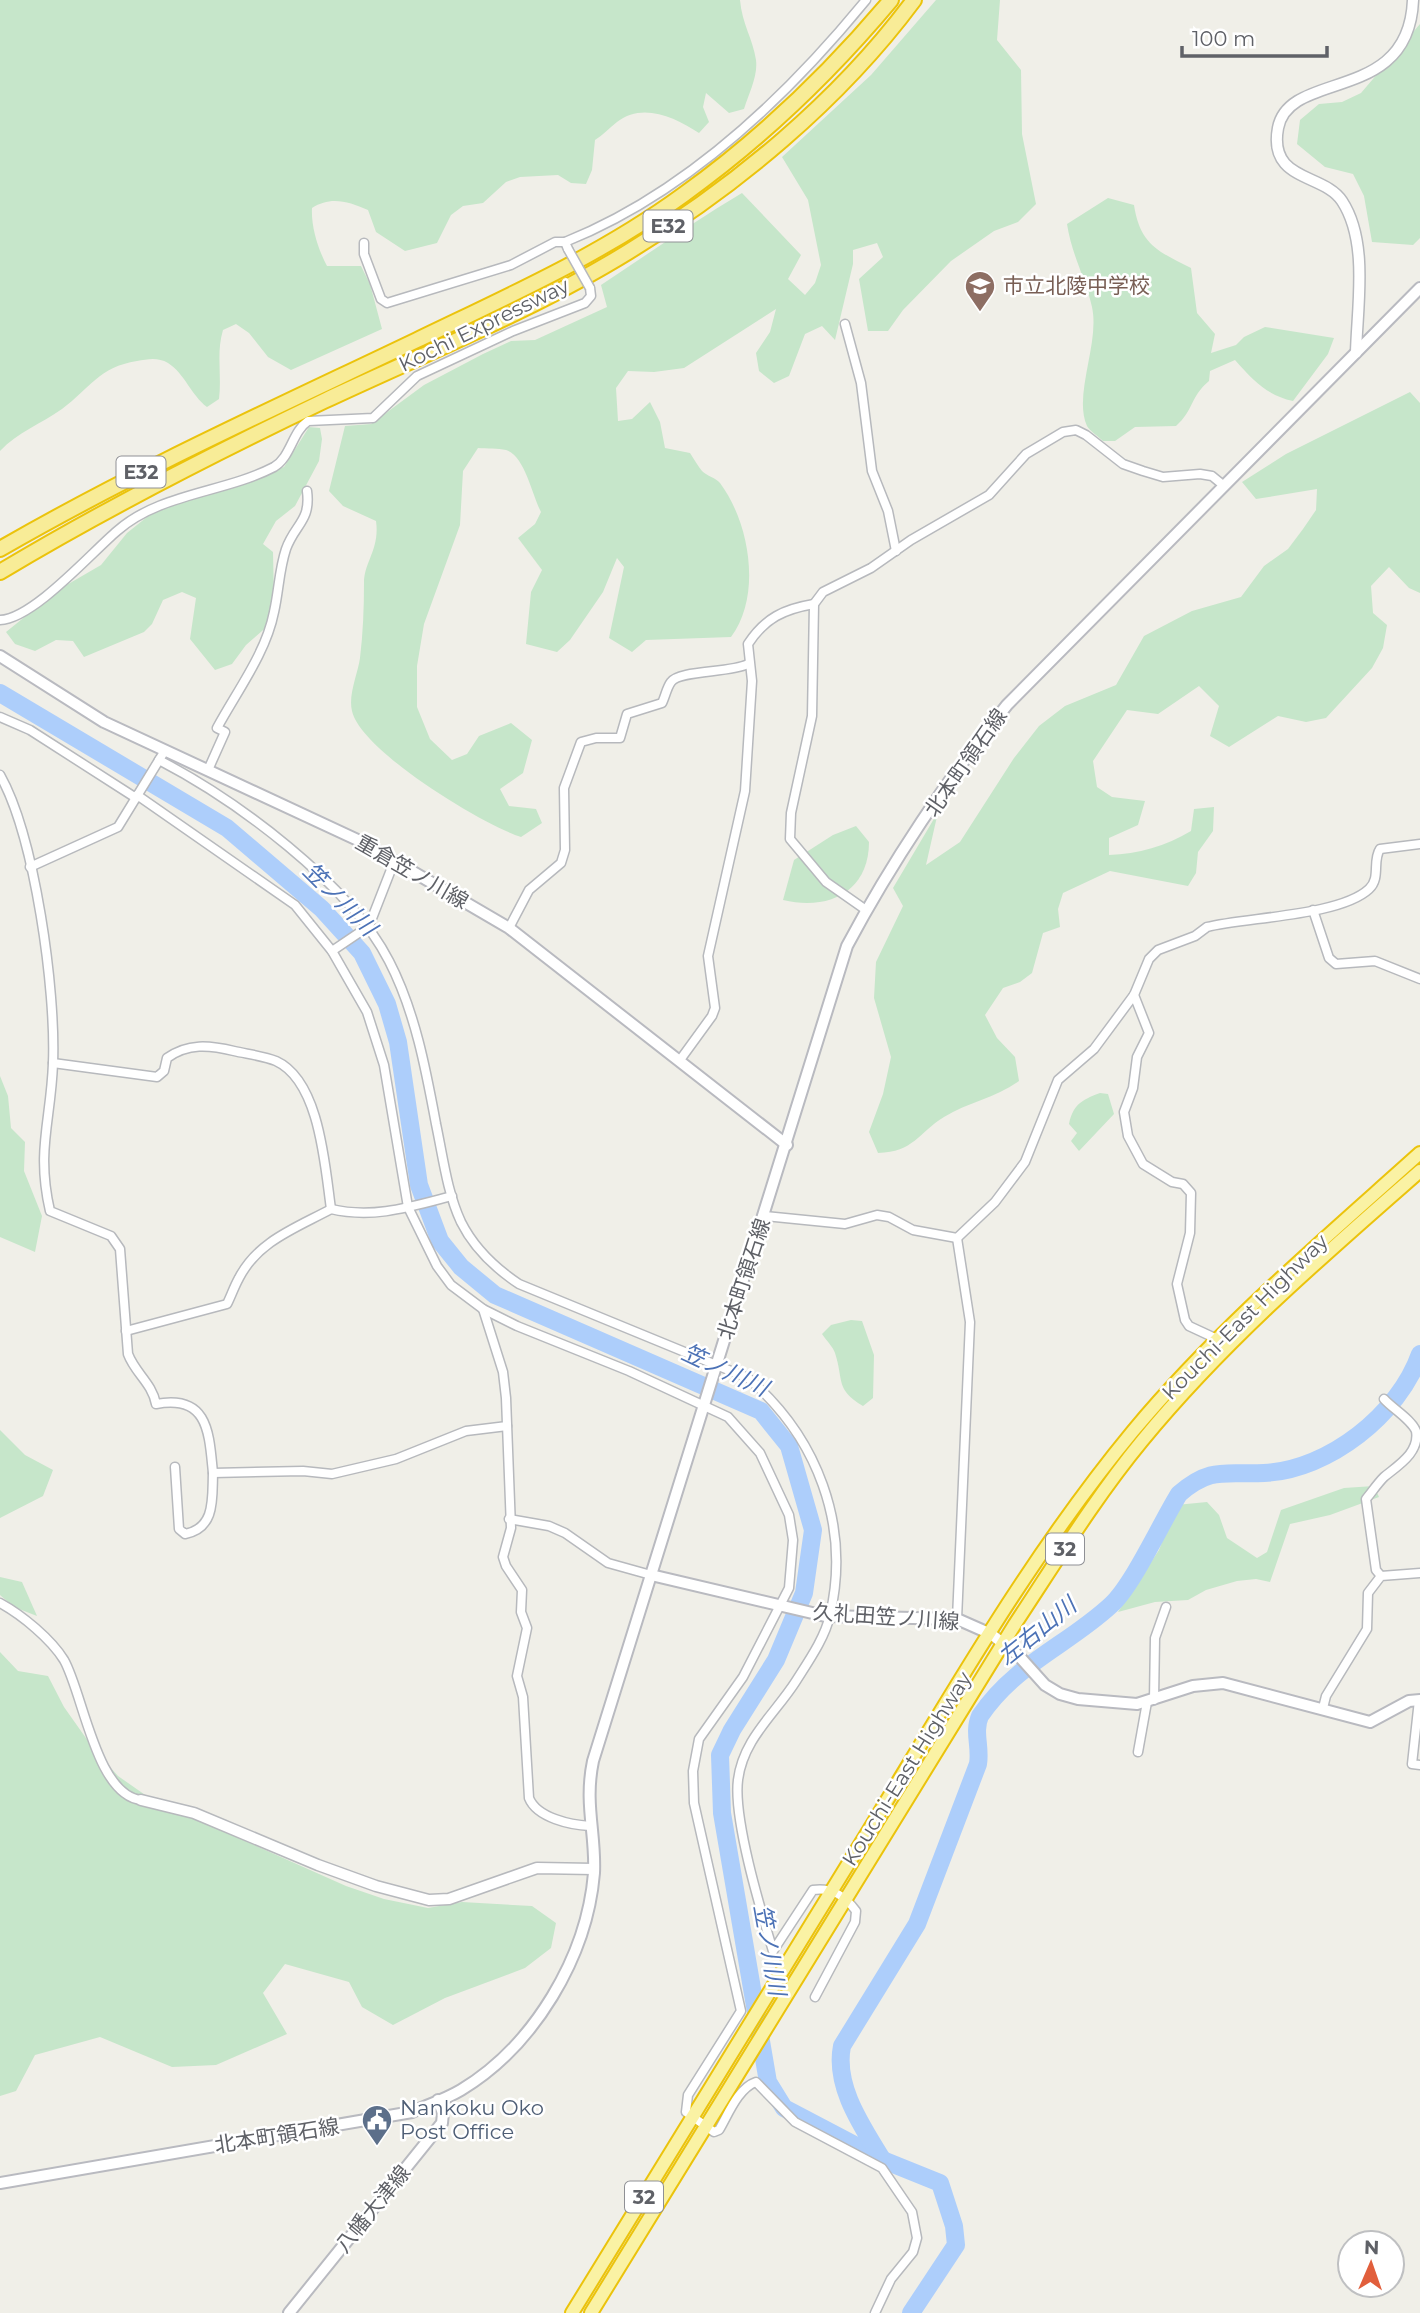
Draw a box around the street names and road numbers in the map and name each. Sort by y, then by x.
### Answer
road number: E32 [644,210,692,242]
street label: Kochi Expressway [395,272,574,377]
road number: E32 [116,457,166,488]
street label: 北本町領石線 [919,704,1012,821]
street label: 重倉笠ノ川線 [351,829,473,914]
street label: 北本町領石線 [712,1215,775,1343]
street label: Kouchi-East Highway [1157,1228,1333,1405]
road number: 32 [1046,1534,1084,1564]
street label: 久礼田笠ノ川線 [812,1599,960,1634]
street label: Kouchi-East Highway [837,1666,977,1870]
street label: 北本町領石線 [213,2113,341,2158]
street label: 八幡大津線 [330,2160,415,2257]
road number: 32 [625,2182,663,2212]

